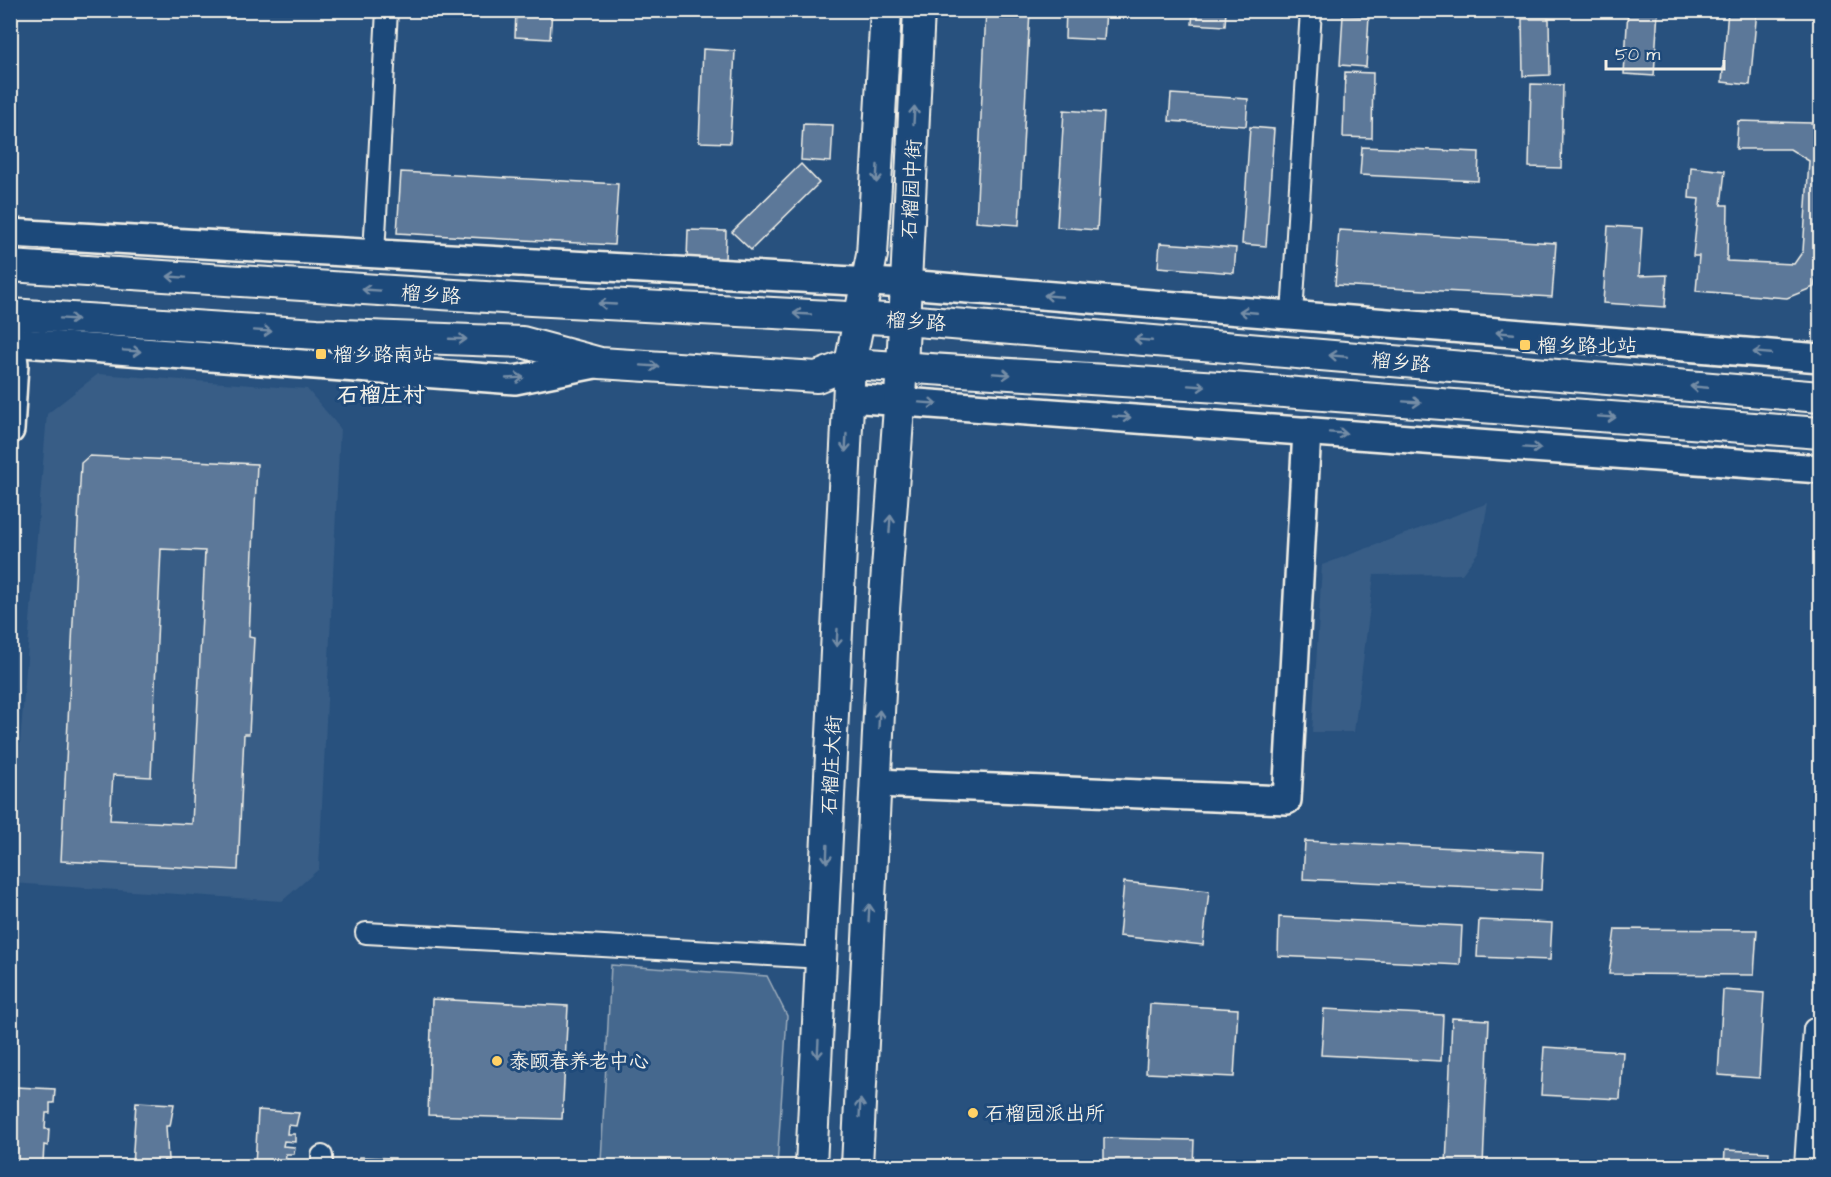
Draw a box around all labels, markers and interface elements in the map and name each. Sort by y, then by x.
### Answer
scale bar [1606,33,1724,71]
text: 50 m [1615,42,1660,67]
one-way arrow [909,105,920,125]
street label: 石榴园中街 [895,138,929,240]
one-way arrow [871,163,882,183]
one-way arrow [167,272,187,283]
street label: 榴乡路 [400,279,463,311]
one-way arrow [361,284,381,295]
one-way arrow [1044,290,1064,301]
one-way arrow [598,299,618,310]
street label: 榴乡路 [885,306,948,338]
one-way arrow [1238,306,1258,317]
one-way arrow [793,309,813,320]
one-way arrow [58,313,78,324]
one-way arrow [253,325,273,336]
one-way arrow [1496,327,1515,338]
place label: 榴乡路北站 [1537,332,1637,360]
one-way arrow [448,334,468,345]
one-way arrow [1134,334,1154,345]
marker: 榴乡路北站 [1518,338,1532,352]
place label: 榴乡路南站 [333,341,433,369]
one-way arrow [121,346,141,357]
street label: 榴乡路 [1370,346,1433,380]
marker: 榴乡路南站 [314,347,328,361]
one-way arrow [1753,347,1773,358]
one-way arrow [1328,350,1348,361]
one-way arrow [640,361,660,372]
one-way arrow [992,368,1012,379]
one-way arrow [504,373,524,384]
district label: 石榴庄村 [337,380,425,411]
one-way arrow [1186,380,1206,391]
one-way arrow [1690,381,1710,392]
one-way arrow [1402,397,1422,408]
one-way arrow [917,398,937,409]
one-way arrow [1112,412,1132,423]
one-way arrow [1596,412,1616,423]
one-way arrow [1327,428,1347,439]
one-way arrow [841,433,852,453]
one-way arrow [1522,442,1542,453]
one-way arrow [885,514,896,534]
one-way arrow [831,628,842,648]
one-way arrow [873,709,884,729]
street label: 石榴庄大街 [815,714,849,816]
one-way arrow [821,843,833,863]
one-way arrow [864,904,875,924]
one-way arrow [812,1038,823,1058]
place label: 泰颐春养老中心 [509,1048,649,1076]
marker: 泰颐春养老中心 [490,1054,504,1068]
one-way arrow [854,1099,865,1119]
place label: 石榴园派出所 [985,1100,1105,1128]
marker: 石榴园派出所 [966,1106,980,1120]

